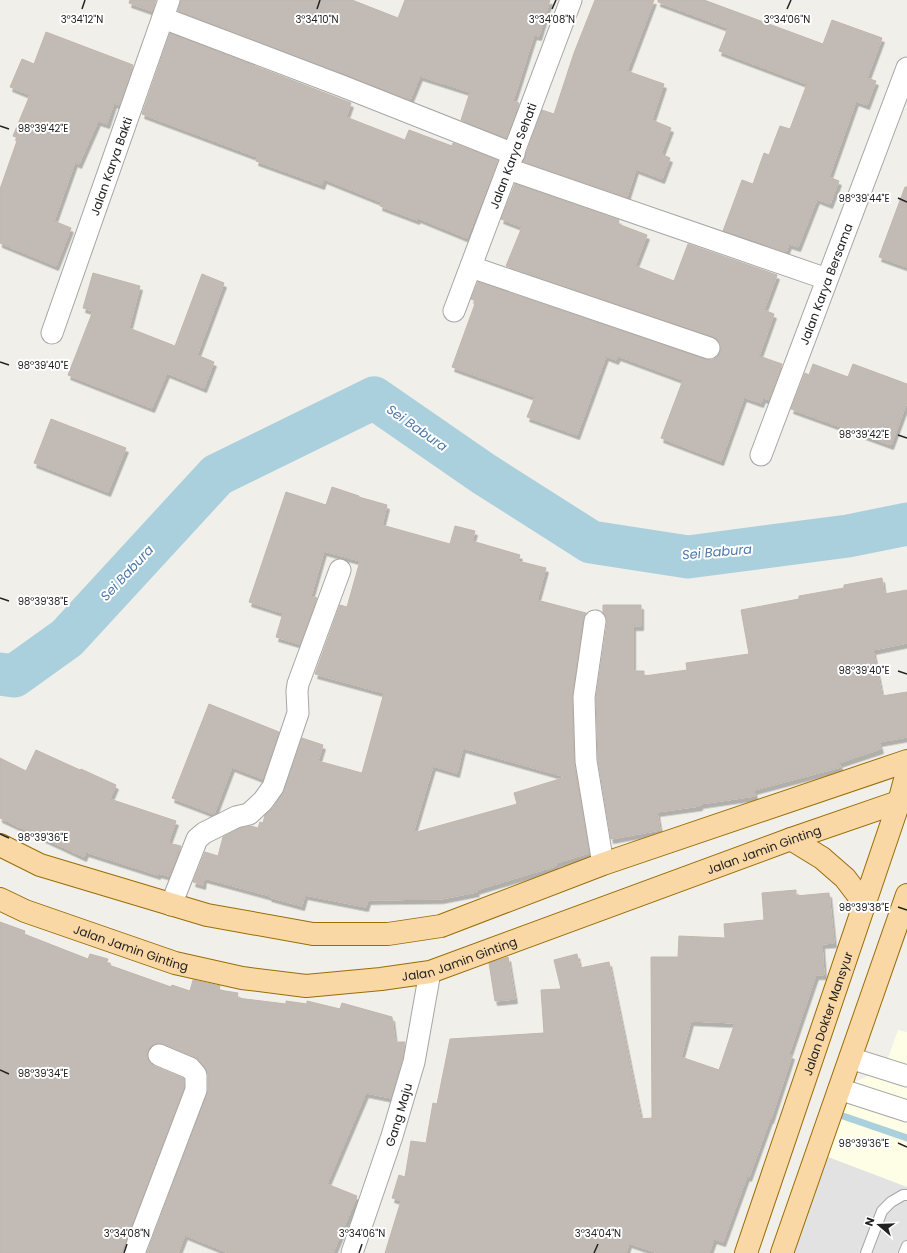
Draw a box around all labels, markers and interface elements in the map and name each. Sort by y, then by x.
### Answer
text: 3°34'12"N [61,12,103,27]
text: 3°34'10"N [295,12,339,27]
text: 3°34'08"N [529,12,575,27]
text: 3°34'06"N [764,12,810,27]
street label: Jalan Karya Sehati [485,100,540,211]
street label: Jalan Karya Bakti [86,114,136,218]
text: 98°39'42"E [18,121,68,136]
text: 98°39'44"E [838,191,890,206]
street label: Jalan Karya Bersama [795,221,856,347]
text: 98°39'40"E [17,358,69,373]
water label: Sei Babura [383,400,451,456]
text: 98°39'42"E [839,427,889,442]
water label: Sei Babura [681,539,753,565]
water label: Sei Babura [96,541,158,605]
text: 98°39'38"E [18,594,68,609]
text: 98°39'40"E [838,663,890,678]
street label: Jalan Jamin Ginting [704,821,823,878]
text: 98°39'36"E [18,830,68,845]
text: 98°39'38"E [839,900,889,915]
street label: Jalan Jamin Ginting [71,920,190,974]
street label: Jalan Jamin Ginting [400,932,519,984]
street label: Jalan Dokter Mansyur [798,949,856,1078]
text: 98°39'34"E [18,1066,68,1081]
street label: Gang Maju [381,1081,416,1149]
text: 98°39'36"E [839,1136,889,1151]
north arrow [859,1205,899,1245]
text: N [861,1215,878,1228]
text: 3°34'08"N [104,1226,150,1241]
text: 3°34'06"N [339,1226,385,1241]
text: 3°34'04"N [575,1226,621,1241]

